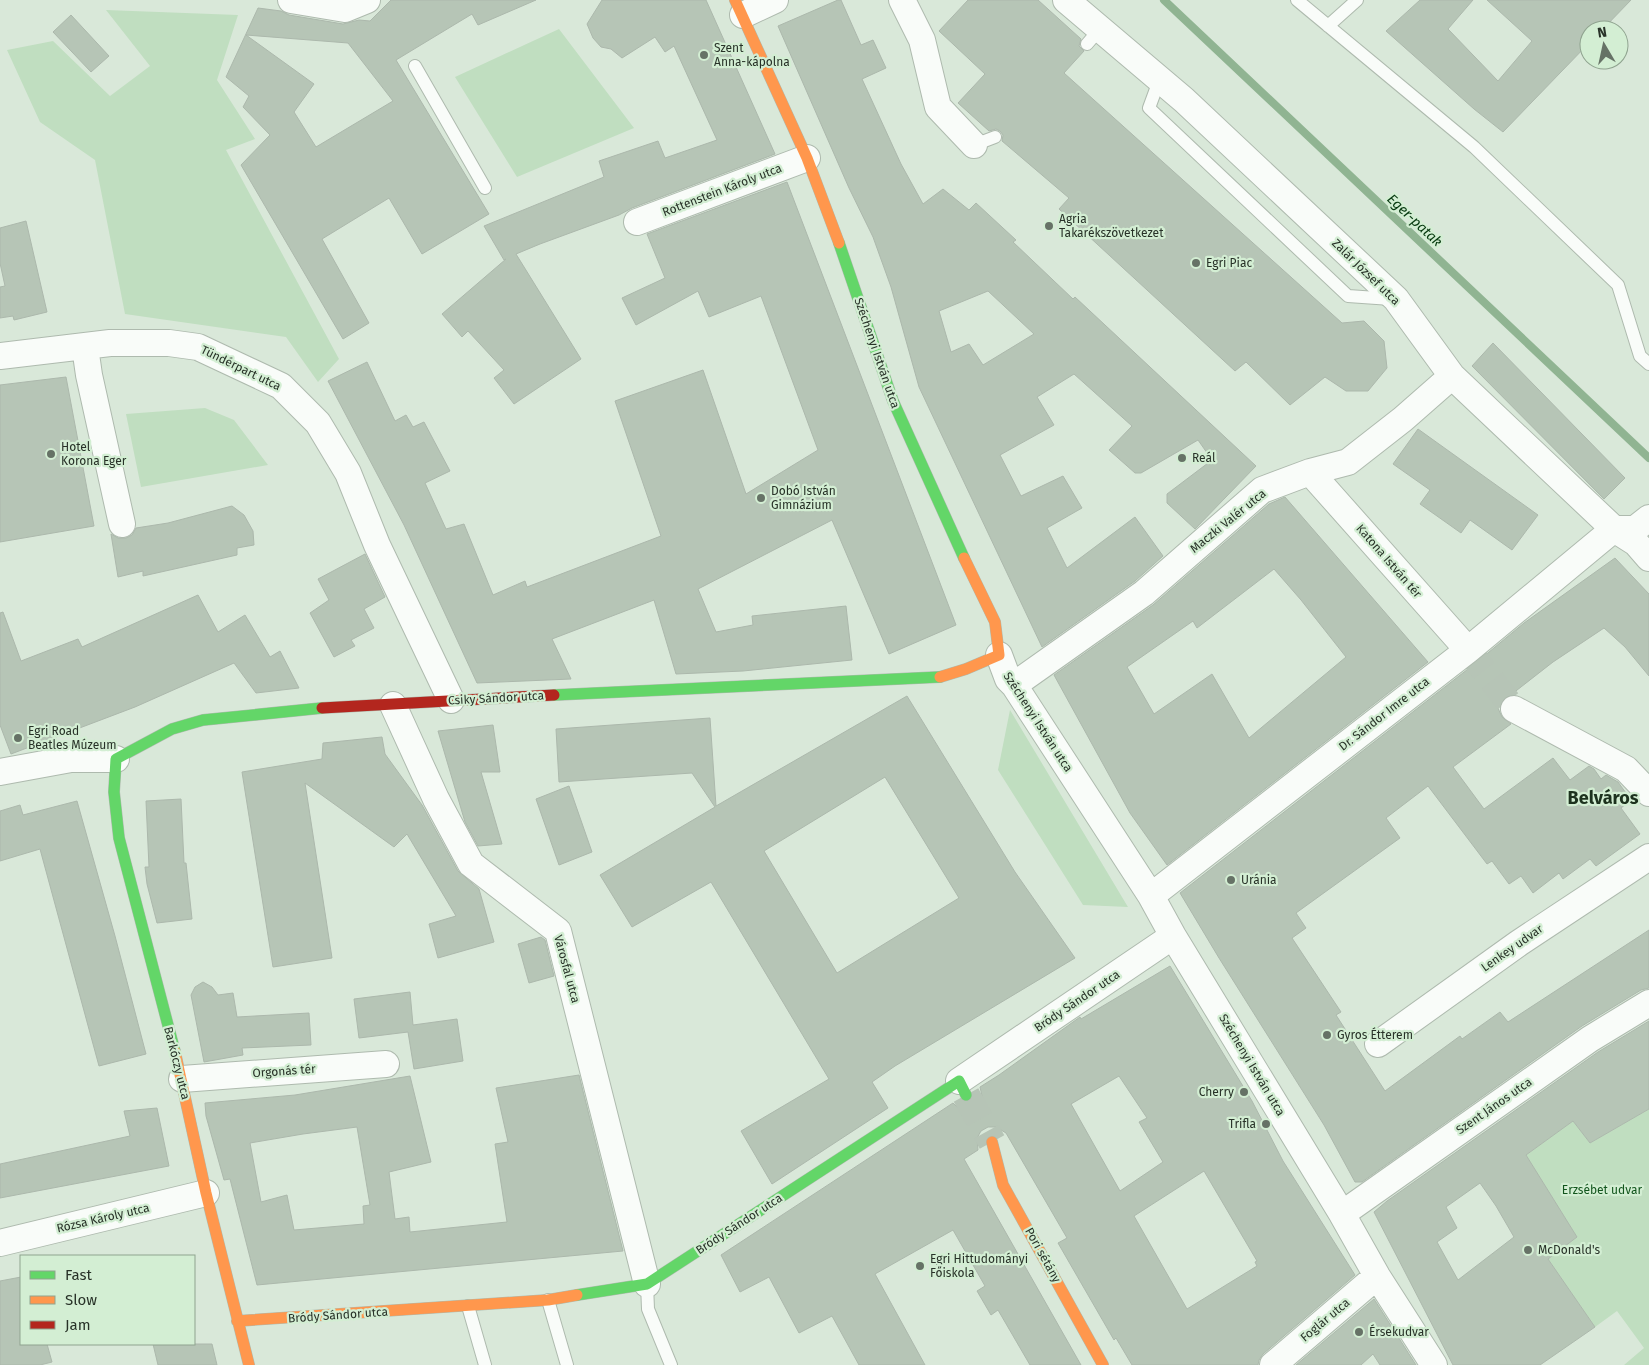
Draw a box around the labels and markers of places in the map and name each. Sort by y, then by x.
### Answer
place label: Szent Anna-kápolna [714,41,790,69]
marker: Szent Anna-kápolna [698,49,710,61]
place label: Agria Takarékszövetkezet [1059,212,1164,240]
marker: Agria Takarékszövetkezet [1043,220,1055,232]
place label: Egri Piac [1206,256,1253,270]
marker: Egri Piac [1190,257,1202,269]
place label: Hotel Korona Eger [61,440,127,468]
marker: Hotel Korona Eger [45,448,57,460]
place label: Reál [1192,451,1216,465]
marker: Reál [1176,452,1188,464]
place label: Dobó István Gimnázium [771,484,836,512]
marker: Dobó István Gimnázium [755,492,767,504]
place label: Egri Road Beatles Múzeum [28,724,117,752]
marker: Egri Road Beatles Múzeum [12,732,24,744]
place label: Uránia [1241,873,1277,887]
marker: Uránia [1225,874,1237,886]
place label: Gyros Étterem [1337,1027,1413,1042]
marker: Gyros Étterem [1321,1029,1333,1041]
place label: Cherry [1199,1085,1234,1099]
marker: Cherry [1238,1086,1250,1098]
place label: Trifla [1229,1117,1256,1131]
marker: Trifla [1260,1118,1272,1130]
place label: McDonald's [1538,1243,1600,1257]
marker: McDonald's [1522,1244,1534,1256]
place label: Egri Hittudományi Főiskola [930,1252,1028,1280]
marker: Egri Hittudományi Főiskola [914,1260,926,1272]
place label: Érsekudvar [1369,1324,1429,1339]
marker: Érsekudvar [1353,1326,1365,1338]

